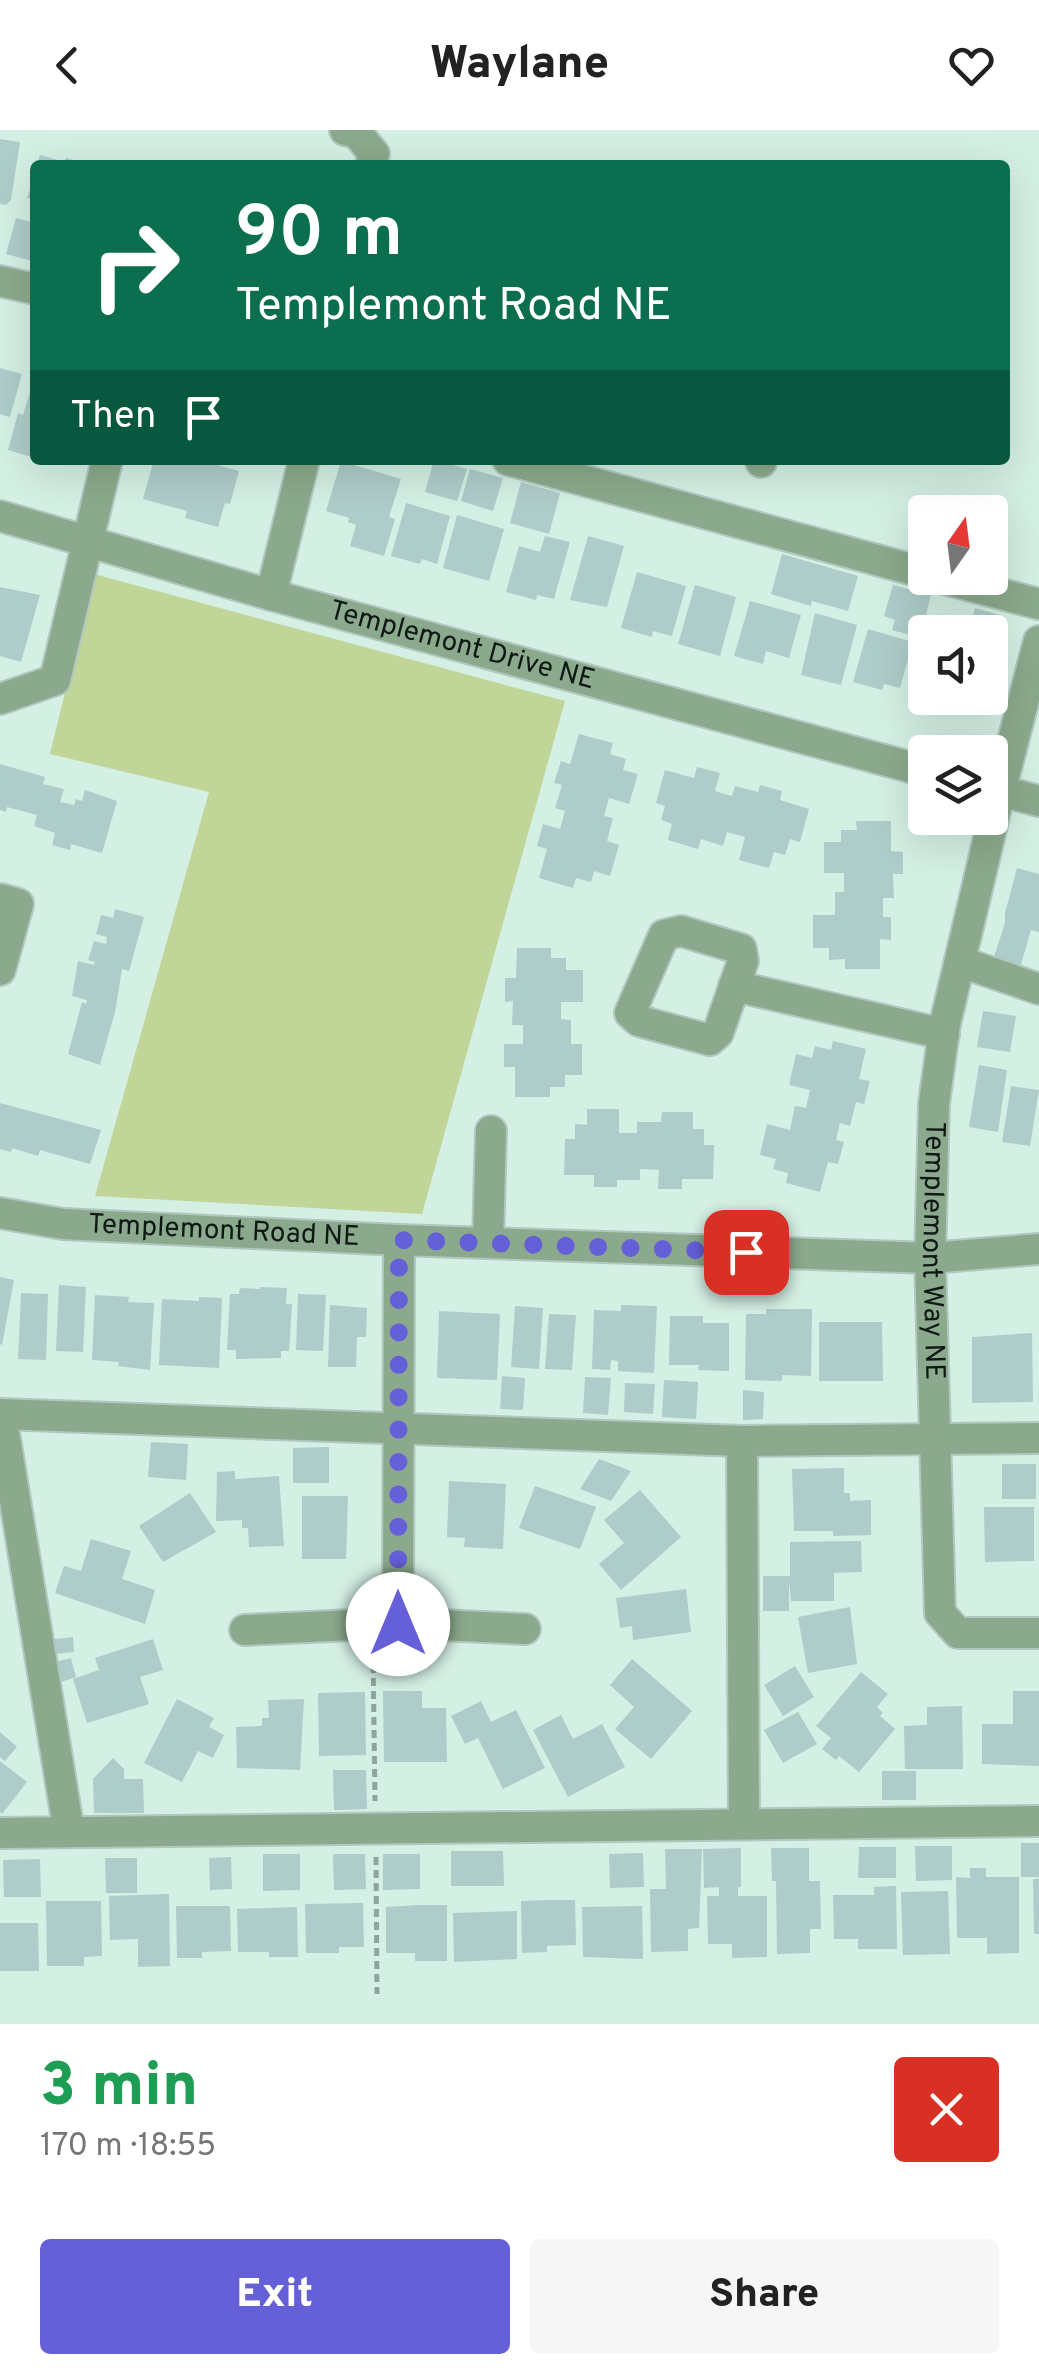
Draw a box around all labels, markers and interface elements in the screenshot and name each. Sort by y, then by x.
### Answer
text: Waylane [430,37,609,94]
icon: back [40,38,95,93]
icon: heart [944,38,999,93]
text: 90 m [235,192,403,281]
icon: right [70,200,200,330]
text: Templemont Road NE [235,279,672,336]
icon: arrive [176,390,231,445]
text: Then [70,393,156,442]
north arrow [908,495,1008,595]
map controls [908,495,1008,835]
street label: Templemont Drive NE [325,593,599,699]
button: sound [908,615,1008,715]
button: layers [908,735,1008,835]
street label: Templemont Way NE [912,1121,952,1381]
street label: Templemont Road NE [87,1207,361,1256]
pin [704,1210,789,1295]
icon: arrive [719,1225,774,1280]
position arrow [346,1572,450,1676]
text: 3 min [40,2051,198,2127]
button: close [894,2057,999,2162]
text: 170 m · 18:55 [40,2127,216,2167]
button: Exit [40,2239,510,2354]
button: Share [530,2239,999,2354]

